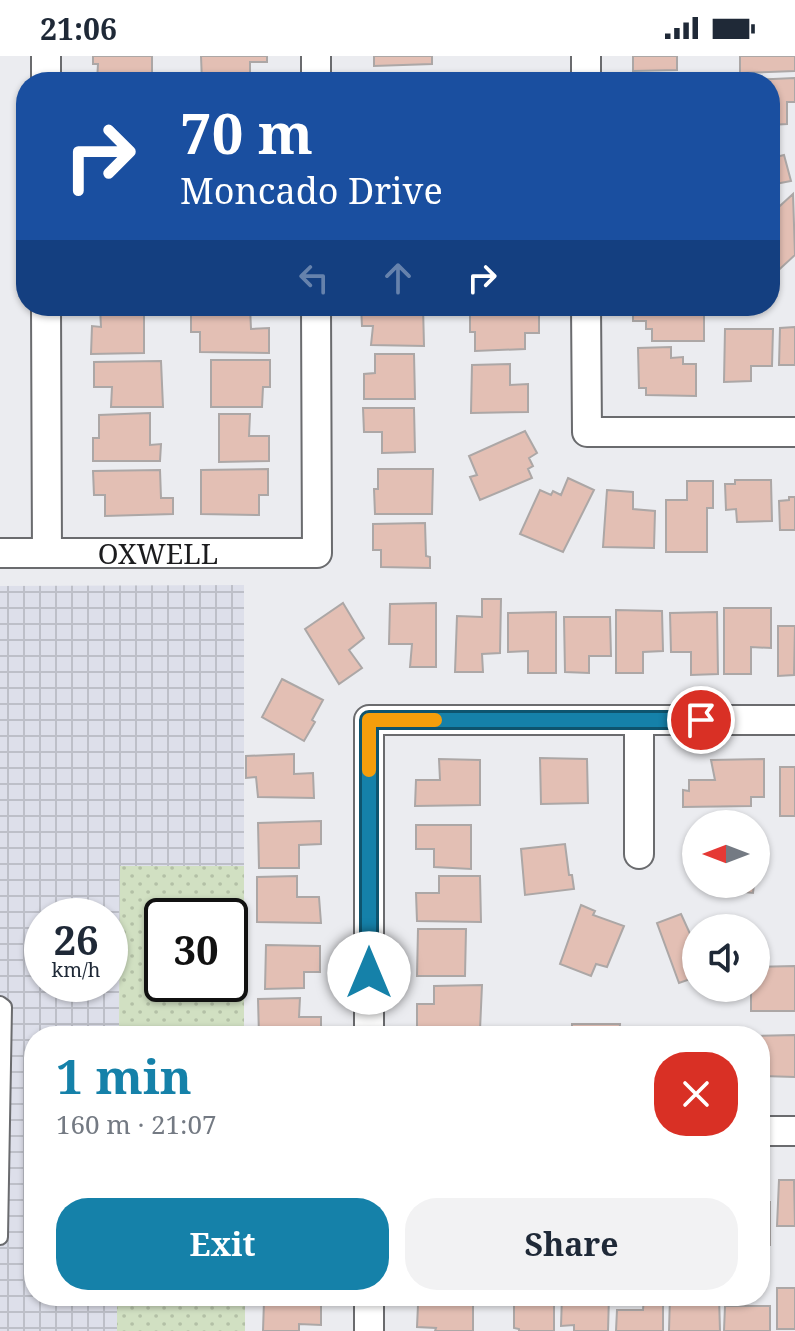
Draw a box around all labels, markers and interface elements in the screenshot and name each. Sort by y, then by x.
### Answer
text: 21:06 [40,8,117,49]
text: 70 m [180,94,313,170]
icon: right [48,104,152,208]
text: Moncado Drive [180,166,443,215]
icon: left [292,256,336,300]
icon: ahead [376,256,420,300]
icon: right [460,256,504,300]
street label: OXWELL [98,534,218,572]
pin [667,686,735,754]
icon: arrive [679,698,723,742]
north arrow [682,810,770,898]
map controls [682,810,770,1002]
speed limit sign: 30 [144,898,248,1002]
text: 26 [53,912,99,967]
button: sound [682,914,770,1002]
position arrow [327,931,411,1015]
text: km/h [51,956,101,983]
text: 1 min [56,1043,192,1108]
button: close [654,1052,738,1136]
text: 160 m · 21:07 [56,1106,217,1142]
button: Exit [56,1198,389,1290]
button: Share [405,1198,738,1290]

